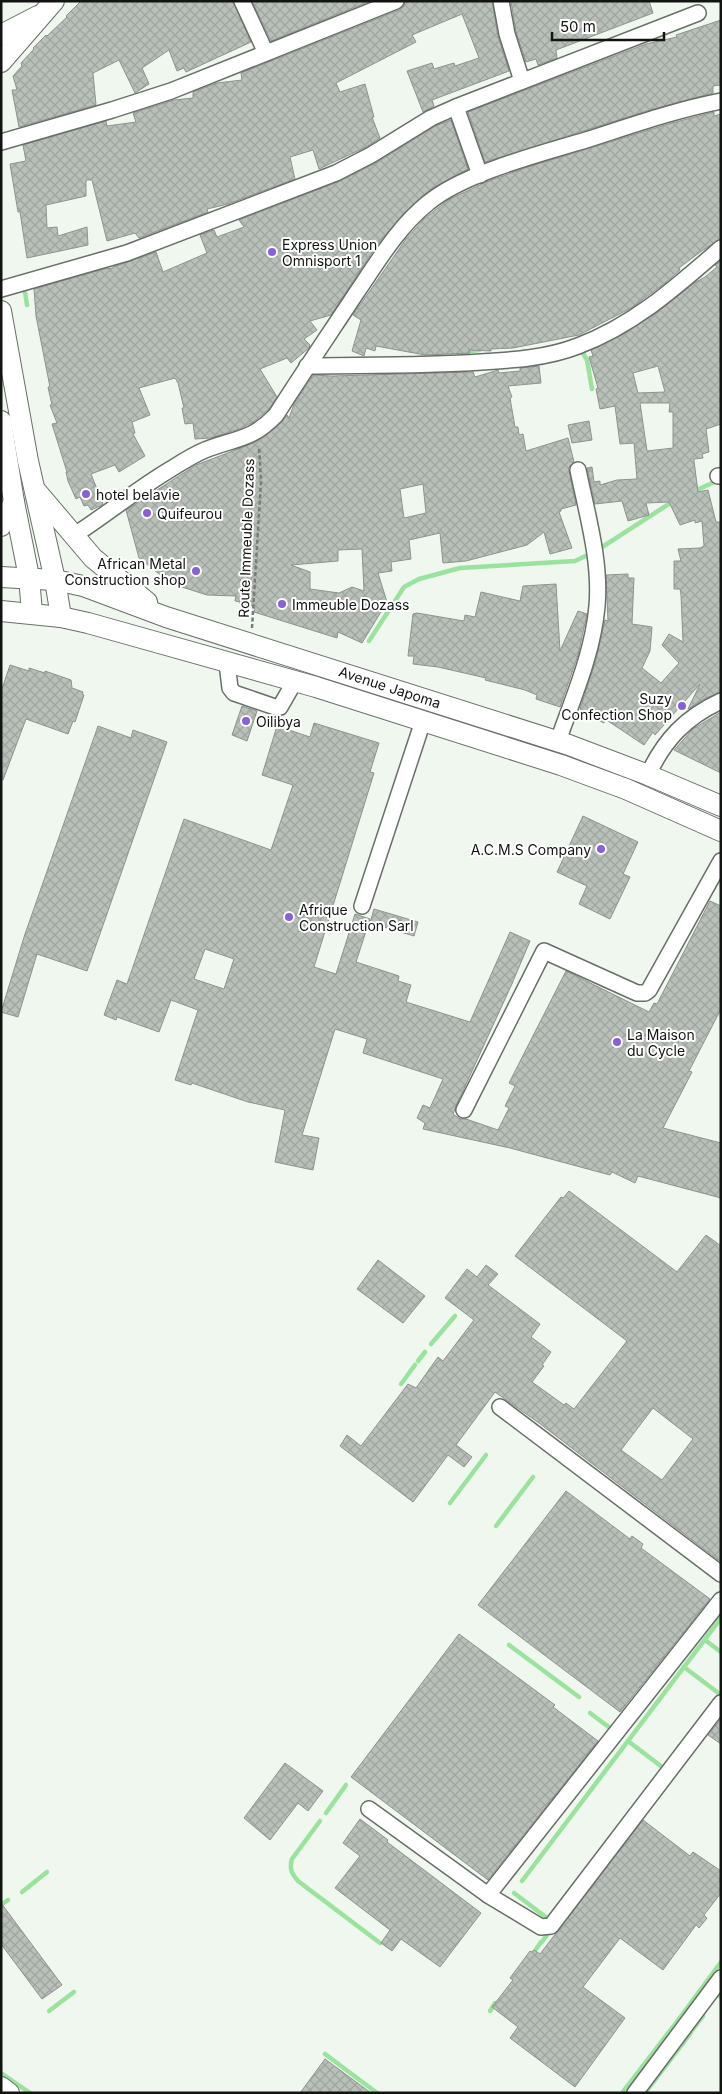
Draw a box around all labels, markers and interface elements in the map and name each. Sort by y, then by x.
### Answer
scale bar [552,10,664,42]
text: 50 m [560,17,596,36]
place label: Express Union Omnisport 1 [282,236,377,269]
marker: Express Union Omnisport 1 [266,246,278,258]
street label: Route Immeuble Dozass [235,458,257,618]
place label: hotel belavie [96,486,180,503]
marker: hotel belavie [80,488,92,500]
place label: Quifeurou [157,505,222,522]
marker: Quifeurou [141,507,153,519]
place label: African Metal Construction shop [64,555,186,588]
marker: African Metal Construction shop [190,565,202,577]
place label: Immeuble Dozass [292,596,409,613]
marker: Immeuble Dozass [276,598,288,610]
street label: Avenue Japoma [337,663,443,711]
place label: Suzy Confection Shop [561,690,672,723]
marker: Suzy Confection Shop [676,700,688,712]
place label: Oilibya [256,713,301,730]
marker: Oilibya [240,715,252,727]
place label: A.C.M.S Company [471,841,591,858]
marker: A.C.M.S Company [595,843,607,855]
place label: Afrique Construction Sarl [299,901,414,934]
marker: Afrique Construction Sarl [283,911,295,923]
place label: La Maison du Cycle [627,1026,695,1059]
marker: La Maison du Cycle [611,1036,623,1048]

